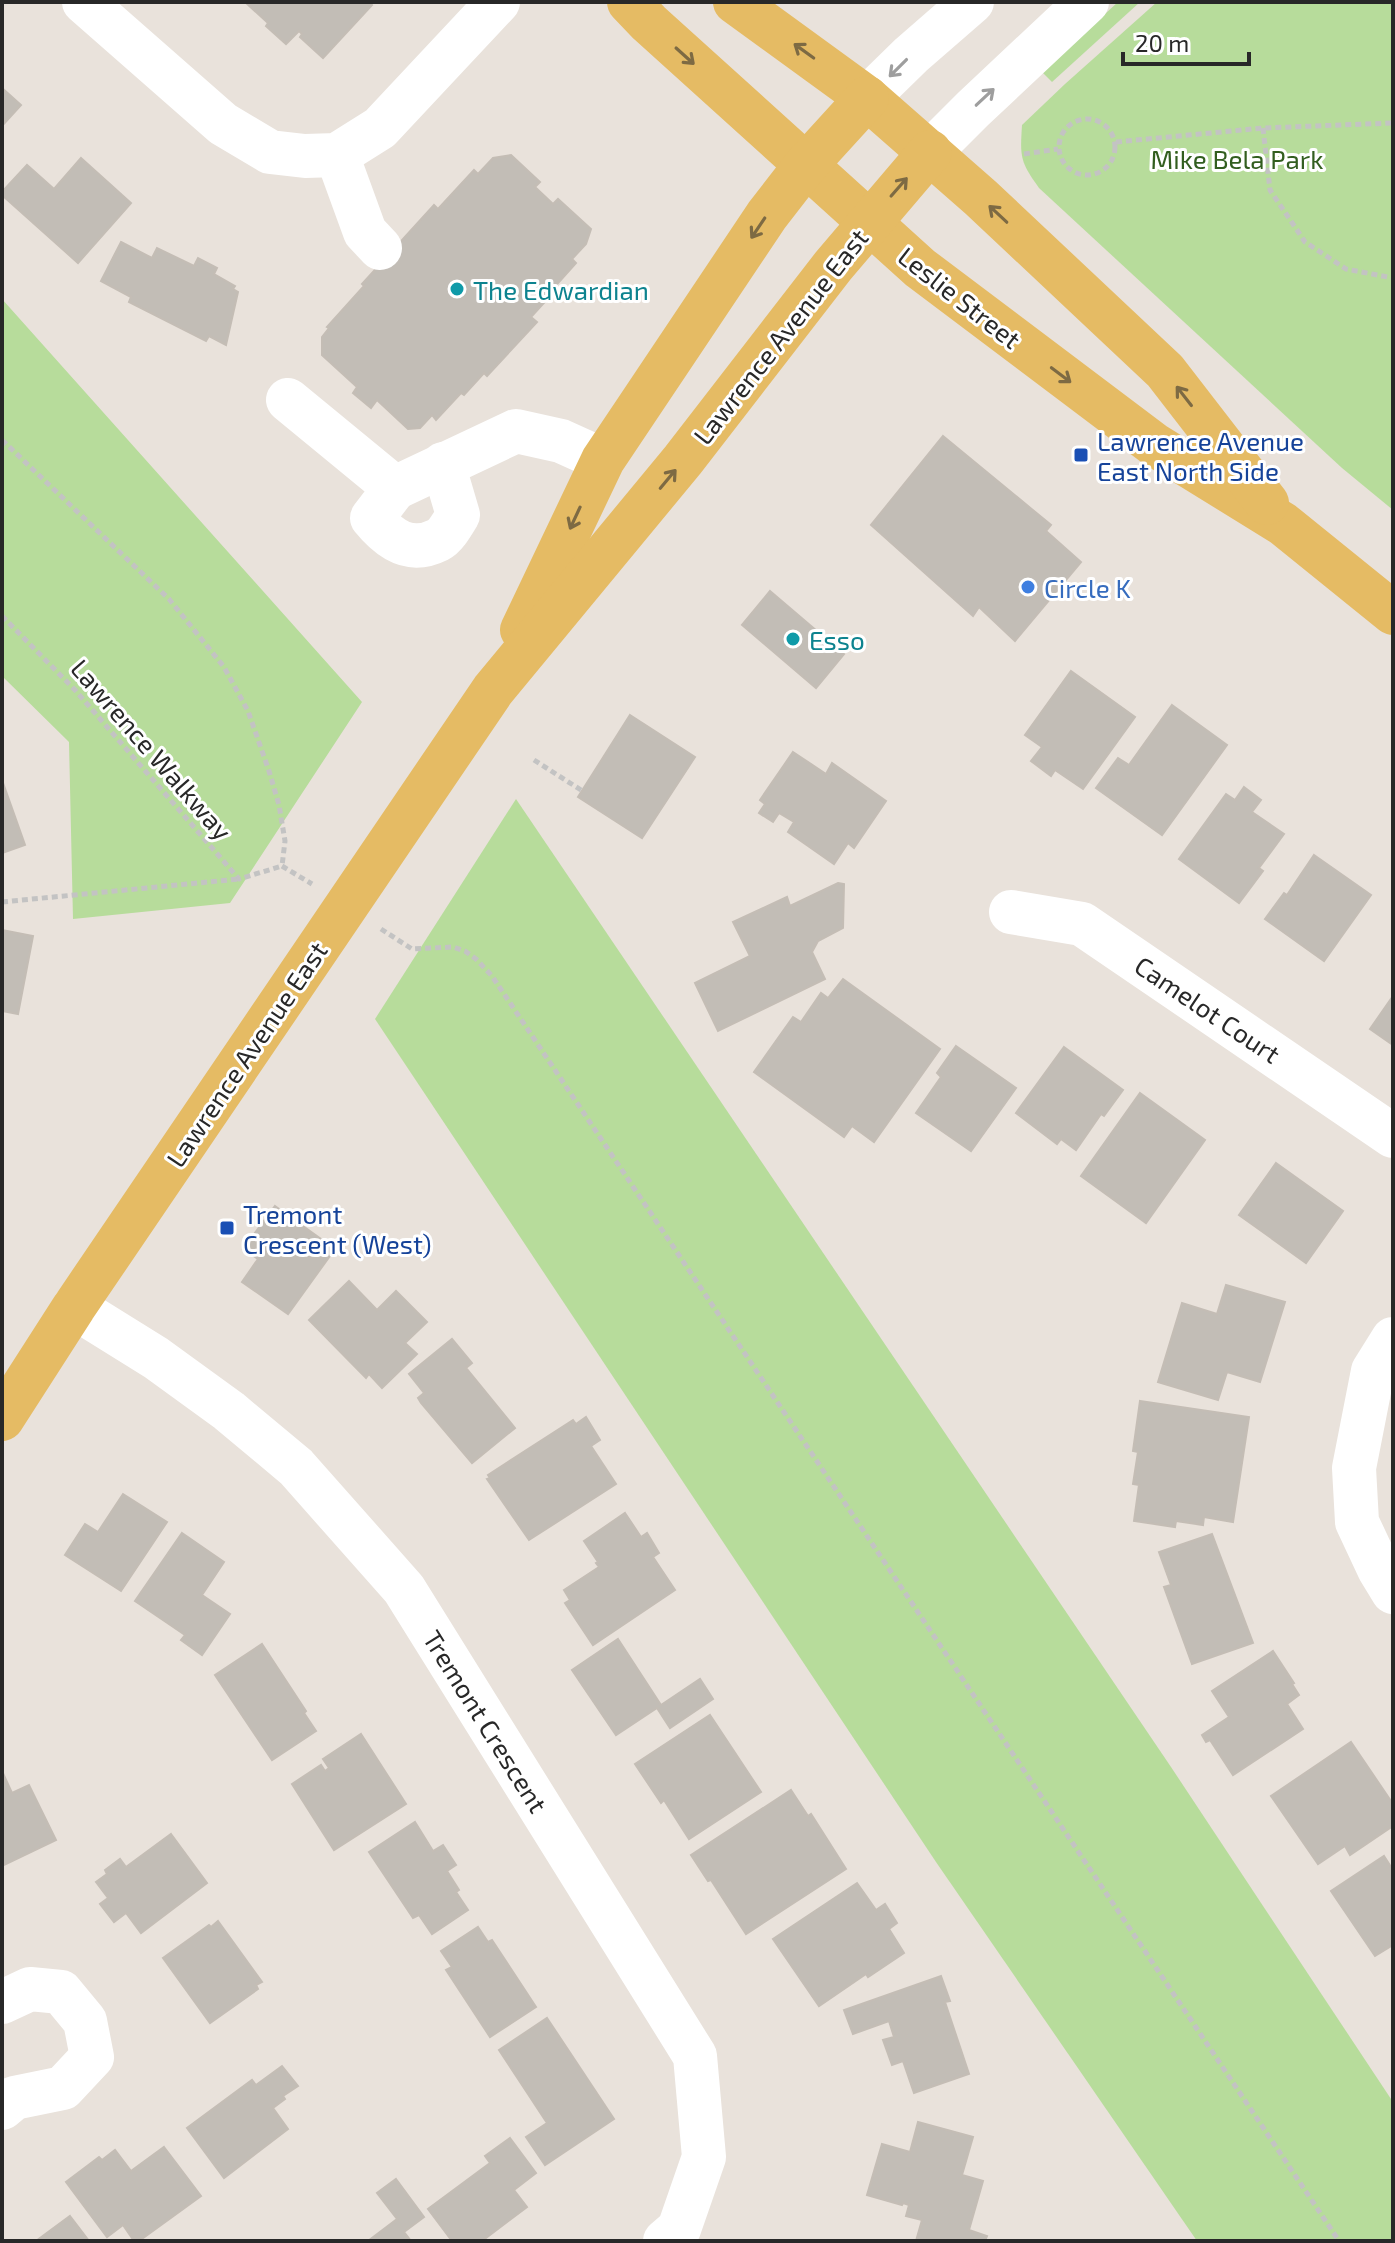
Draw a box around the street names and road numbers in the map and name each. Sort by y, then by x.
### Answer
street label: Lawrence Avenue East [686,222,874,450]
street label: Leslie Street [893,240,1027,354]
street label: Lawrence Walkway [65,652,239,846]
street label: Lawrence Avenue East [159,936,333,1172]
street label: Camelot Court [1129,949,1287,1069]
street label: Tremont Crescent [418,1624,554,1818]

